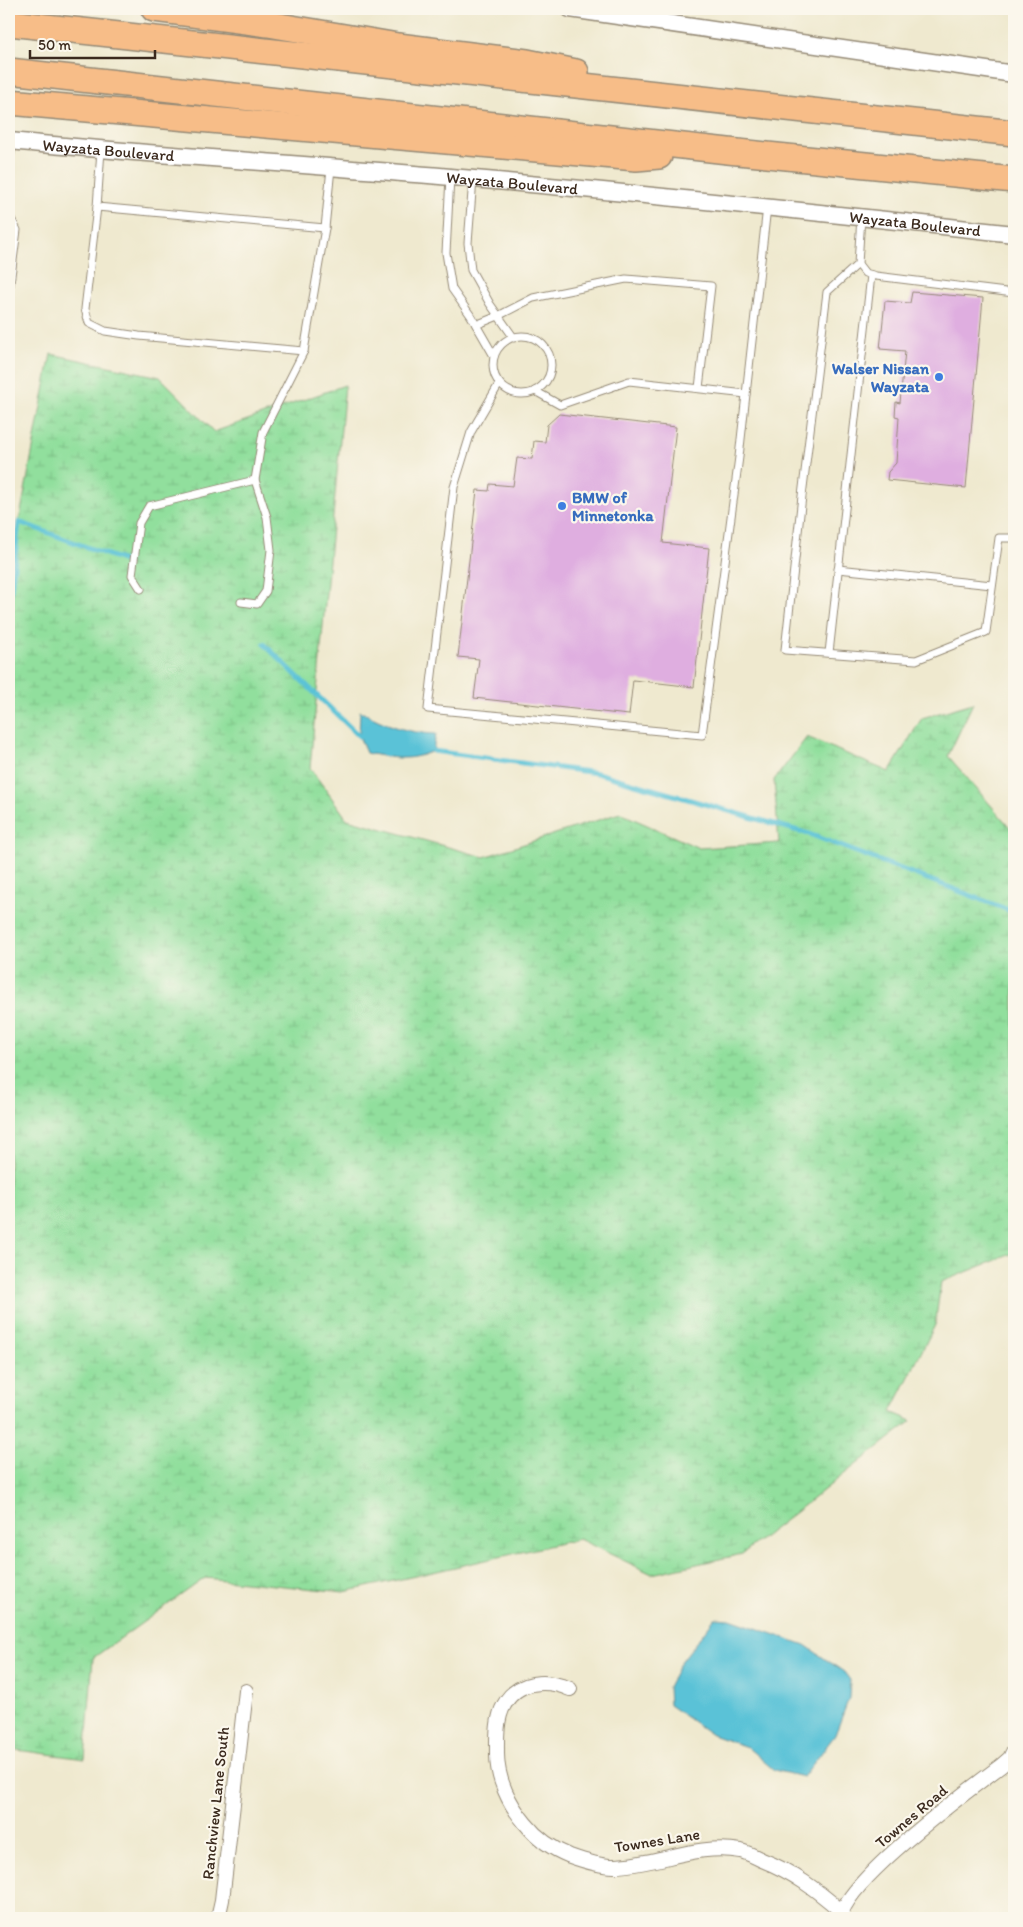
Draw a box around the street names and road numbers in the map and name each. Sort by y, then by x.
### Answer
street label: Wayzata Boulevard [42,135,175,165]
street label: Wayzata Boulevard [445,168,579,199]
street label: Wayzata Boulevard [848,207,982,240]
street label: Ranchview Lane South [198,1726,233,1880]
street label: Townes Road [871,1781,951,1852]
street label: Townes Lane [613,1824,701,1857]

